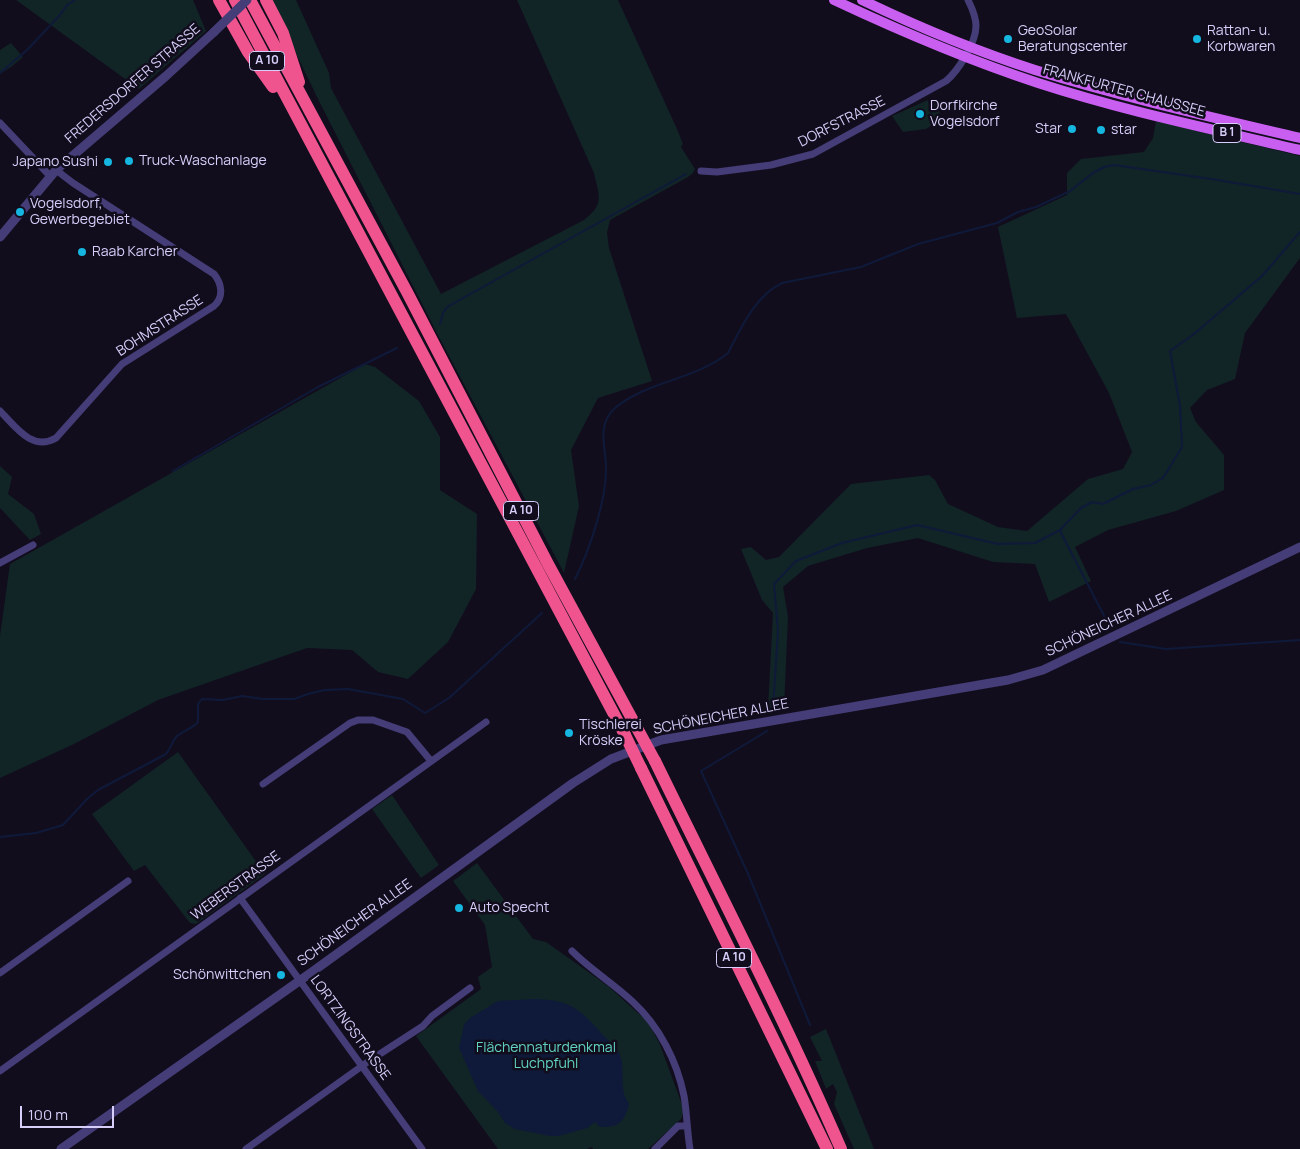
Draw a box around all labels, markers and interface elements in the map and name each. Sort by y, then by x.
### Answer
street label: FREDERSDORFER STRASSE [62,21,204,147]
place label: GeoSolar Beratungscenter [1018,23,1128,56]
place label: Rattan- u. Korbwaren [1207,23,1275,56]
marker: GeoSolar Beratungscenter [1002,33,1014,45]
marker: Rattan- u. Korbwaren [1191,33,1203,45]
road number: A 10 [250,51,284,70]
street label: FRANKFURTER CHAUSSEE [1041,61,1207,121]
street label: DORFSTRASSE [796,93,888,151]
place label: Dorfkirche Vogelsdorf [930,98,1000,130]
marker: Dorfkirche Vogelsdorf [914,108,926,120]
place label: Star [1035,121,1062,137]
place label: star [1111,122,1137,138]
marker: Star [1066,123,1078,135]
marker: star [1095,124,1107,136]
road number: B 1 [1213,124,1241,142]
place label: Truck-Waschanlage [139,153,267,169]
place label: Japano Sushi [12,154,98,170]
marker: Truck-Waschanlage [123,155,135,167]
marker: Japano Sushi [102,156,114,168]
place label: Vogelsdorf, Gewerbegebiet [30,196,130,228]
marker: Vogelsdorf, Gewerbegebiet [14,206,26,218]
place label: Raab Karcher [92,244,178,260]
marker: Raab Karcher [76,246,88,258]
street label: BOHMSTRASSE [114,292,206,360]
road number: A 10 [504,502,538,520]
street label: SCHÖNEICHER ALLEE [1043,587,1175,661]
street label: SCHÖNEICHER ALLEE [652,696,790,738]
place label: Tischlerei Kröske [579,717,642,750]
marker: Tischlerei Kröske [563,727,575,739]
street label: WEBERSTRASSE [188,848,284,924]
street label: SCHÖNEICHER ALLEE [294,876,416,970]
place label: Auto Specht [469,900,549,916]
marker: Auto Specht [453,902,465,914]
road number: A 10 [716,948,752,968]
place label: Schönwittchen [173,967,271,983]
marker: Schönwittchen [275,969,287,981]
street label: LORTZINGSTRASSE [306,972,394,1084]
park label: Flächennaturdenkmal Luchpfuhl [476,1040,616,1072]
scale bar [22,1096,116,1128]
text: 100 m [28,1104,68,1125]

